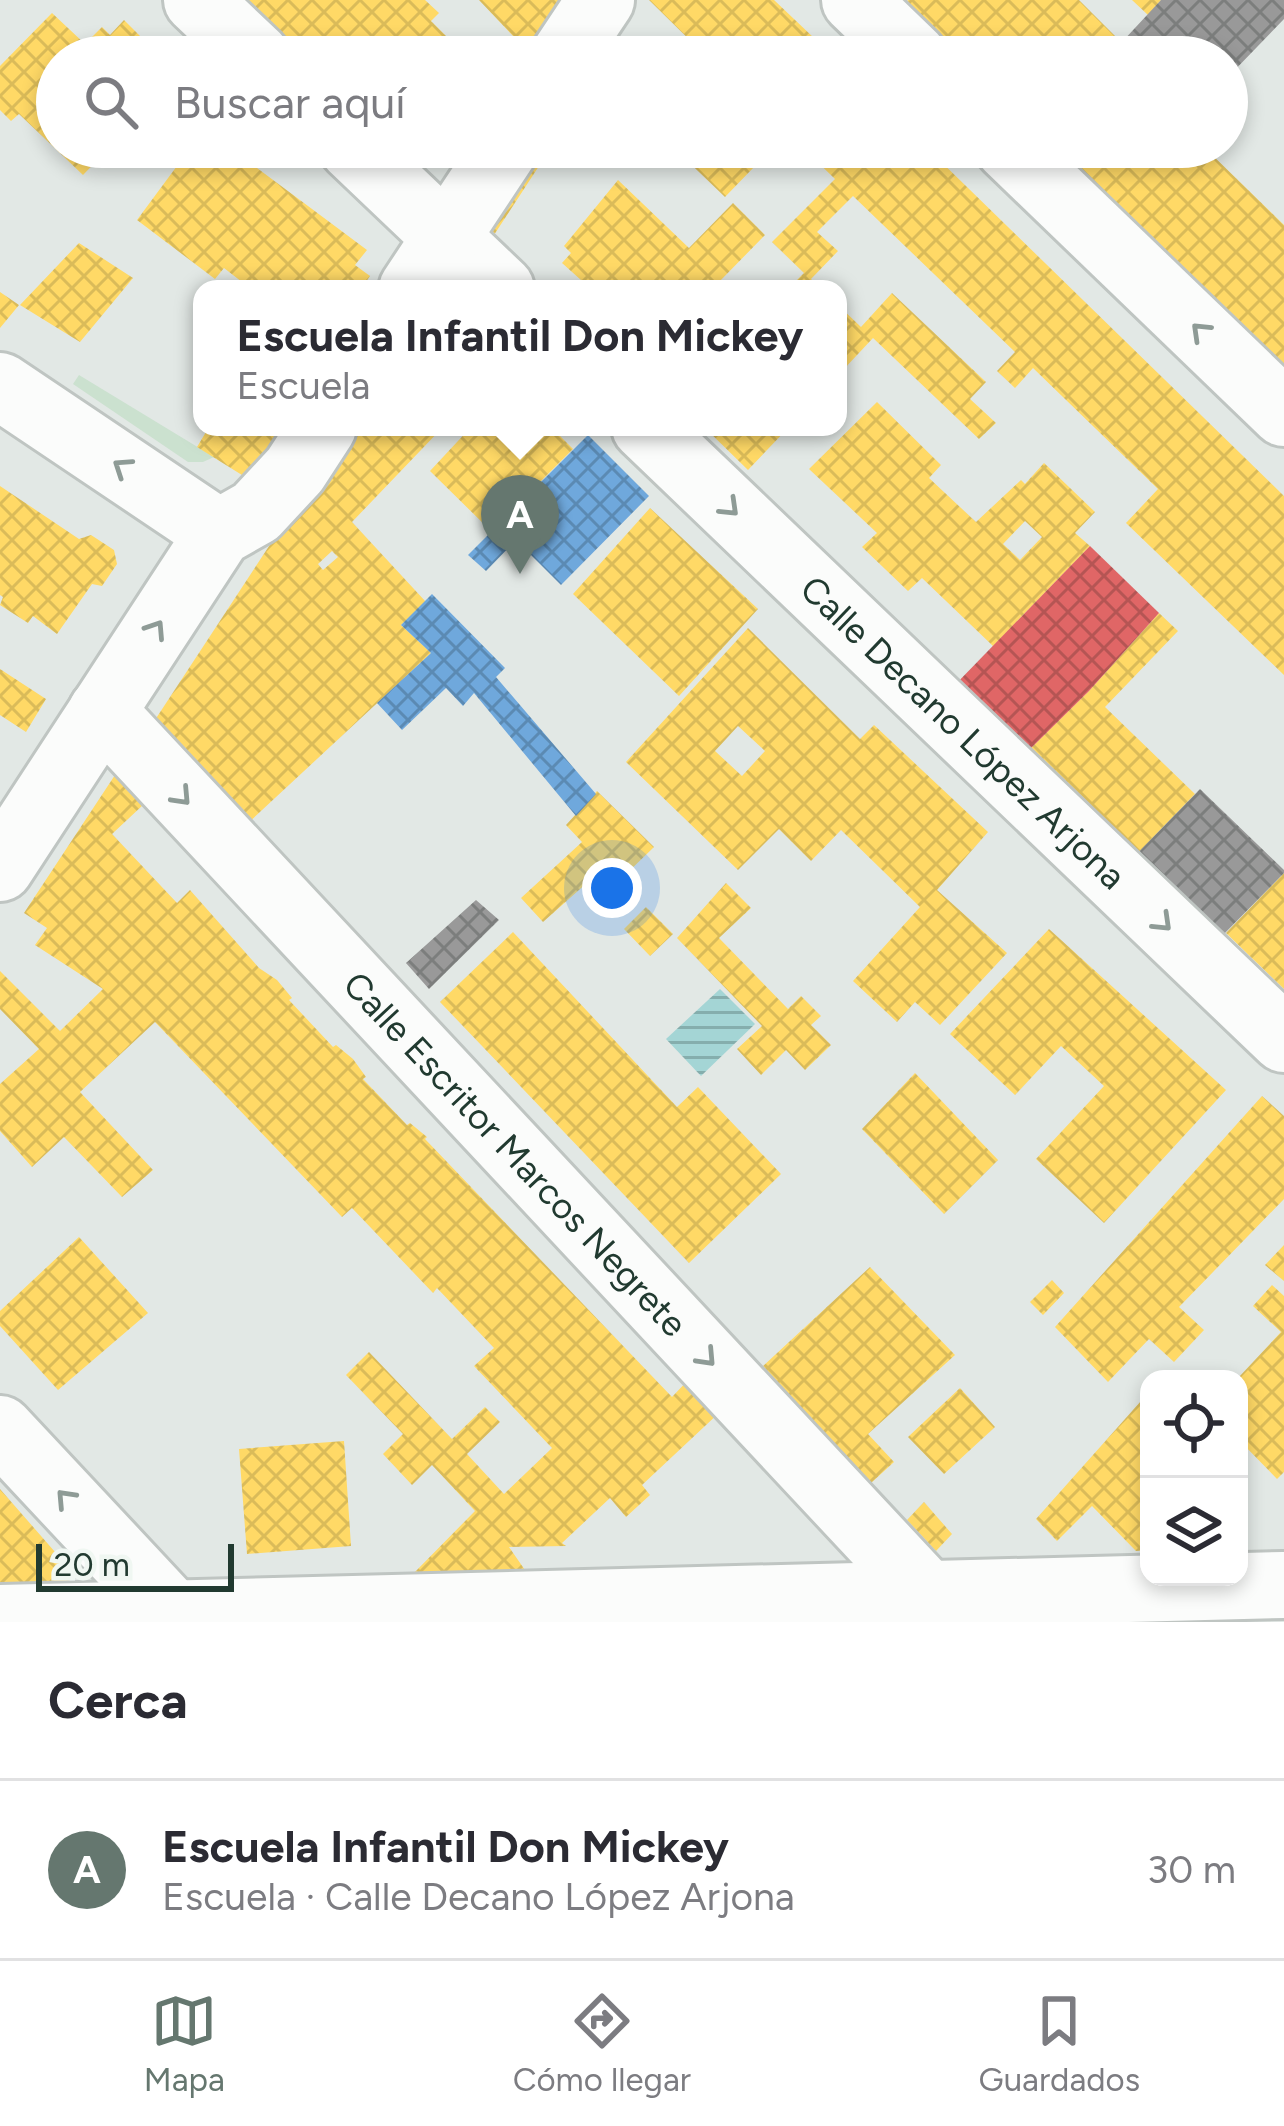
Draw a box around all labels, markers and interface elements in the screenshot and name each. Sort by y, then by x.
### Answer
search box [36,36,1248,168]
icon: search [78,69,144,135]
text: Buscar aquí [174,75,406,129]
popup [193,280,847,436]
text: Escuela Infantil Don Mickey [237,308,803,362]
one-way arrow [1192,324,1214,346]
text: Escuela [237,362,370,409]
one-way arrow [113,460,135,482]
pin: A [481,475,559,574]
one-way arrow [716,493,737,515]
street label: Calle Decano López Arjona [792,567,1135,898]
one-way arrow [142,621,164,643]
one-way arrow [168,783,190,805]
your location [582,858,642,918]
one-way arrow [1149,908,1171,930]
street label: Calle Escritor Marcos Negrete [335,963,696,1345]
one-way arrow [692,1344,714,1366]
map controls [1140,1370,1248,1586]
button: locate [1140,1370,1248,1478]
button: layers [1140,1478,1248,1586]
one-way arrow [57,1490,79,1512]
scale bar [36,1538,234,1591]
text: 20 m [54,1545,130,1584]
text: Cerca [48,1670,188,1731]
text: Escuela Infantil Don Mickey [162,1819,729,1873]
text: A [73,1846,101,1893]
text: 30 m [1147,1846,1236,1893]
text: Escuela · Calle Decano López Arjona [162,1873,795,1920]
tab: Mapa [144,1988,225,2099]
tab: Cómo llegar [513,1988,691,2099]
tab: Guardados [979,1988,1140,2099]

